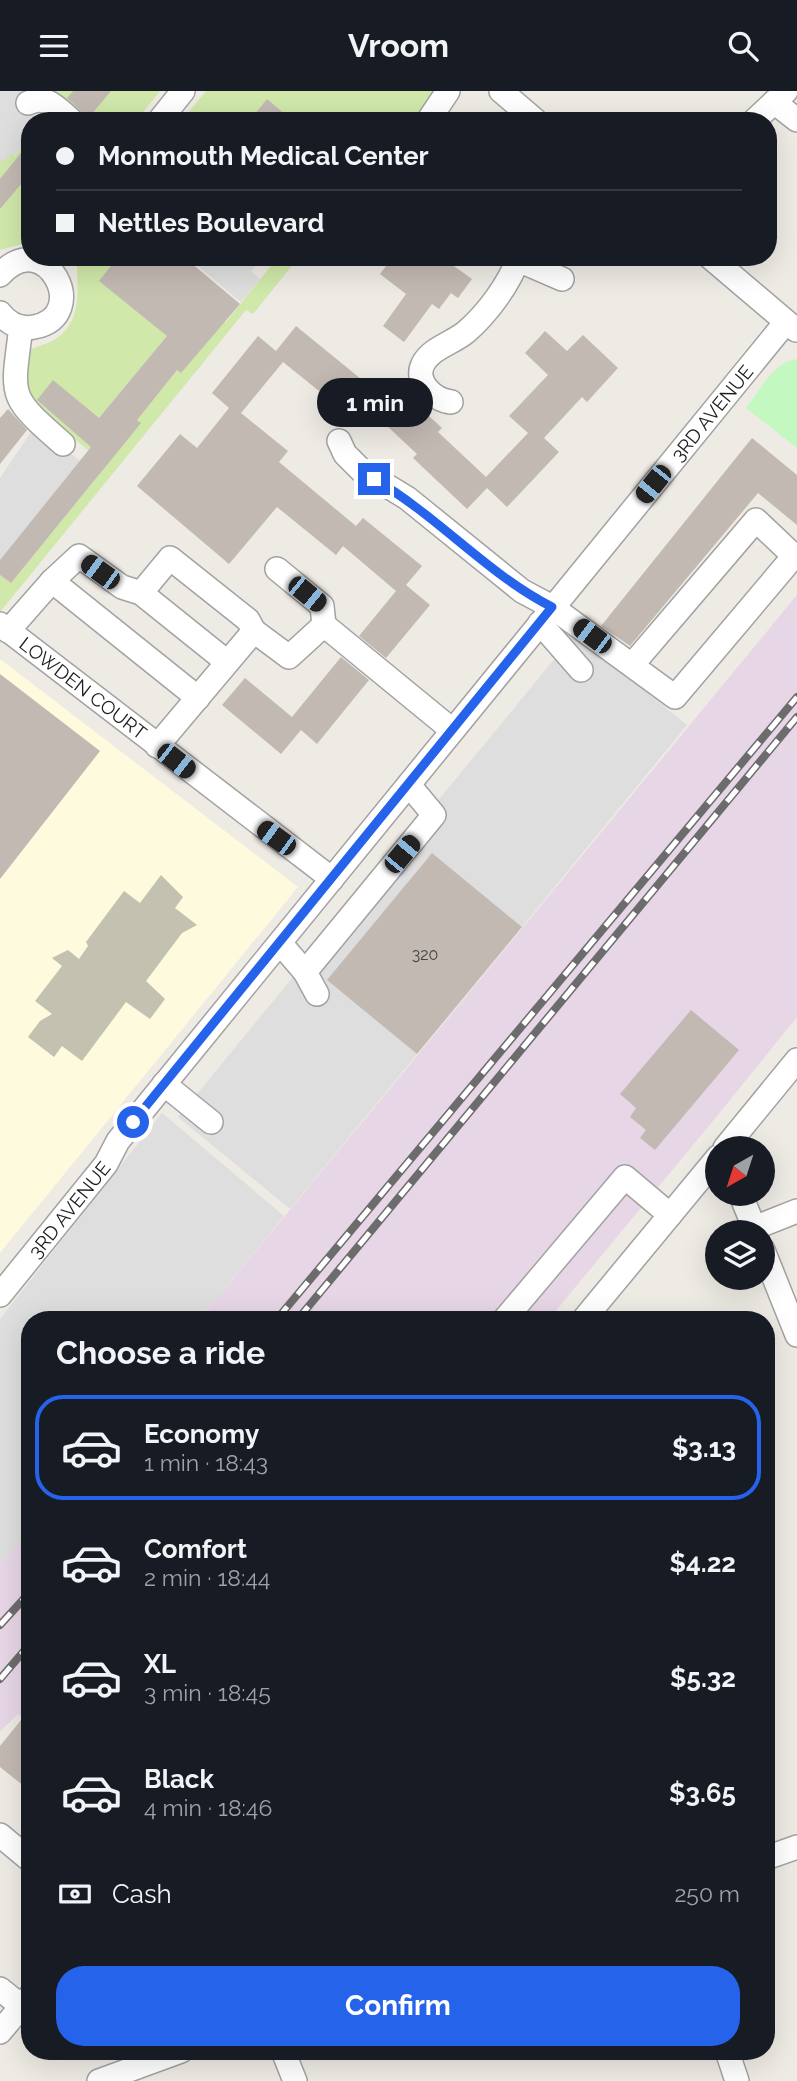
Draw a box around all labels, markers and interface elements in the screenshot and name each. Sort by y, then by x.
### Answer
icon: menu [35,27,73,65]
text: Vroom [348,27,449,64]
icon: search [724,27,762,65]
text: Monmouth Medical Center [98,141,429,171]
text: Nettles Boulevard [98,208,324,238]
street label: 3RD AVENUE [666,361,757,465]
callout: 1 min [316,377,432,427]
text: 1 min [346,389,404,416]
car [632,461,675,507]
route end [358,463,390,495]
car [77,551,124,593]
car [285,573,330,615]
car [569,615,616,657]
street label: LOWDEN COURT [15,632,151,744]
car [153,740,200,782]
car [253,817,300,859]
car [381,831,424,877]
house number: 320 [412,945,438,964]
route start [117,1106,149,1138]
north arrow [705,1136,775,1206]
map controls [705,1136,775,1290]
street label: 3RD AVENUE [24,1157,115,1262]
button: layers [705,1220,775,1290]
text: Choose a ride [56,1334,265,1371]
icon: car [60,1416,123,1479]
text: Economy [144,1419,259,1449]
text: $3.13 [672,1433,736,1463]
text: 1 min · 18:43 [144,1449,268,1476]
icon: car [60,1531,123,1594]
text: Comfort [144,1534,247,1564]
text: $4.22 [669,1548,736,1578]
text: 2 min · 18:44 [144,1564,270,1591]
icon: car [60,1646,123,1709]
text: XL [144,1649,176,1679]
text: $5.32 [670,1663,736,1693]
text: 3 min · 18:45 [144,1679,271,1706]
icon: car [60,1761,123,1824]
text: Black [144,1764,214,1794]
text: $3.65 [669,1778,736,1808]
text: 4 min · 18:46 [144,1794,272,1821]
icon: cash [56,1875,94,1913]
text: Cash [112,1879,172,1909]
text: 250 m [674,1880,740,1907]
button: Confirm [56,1966,740,2046]

